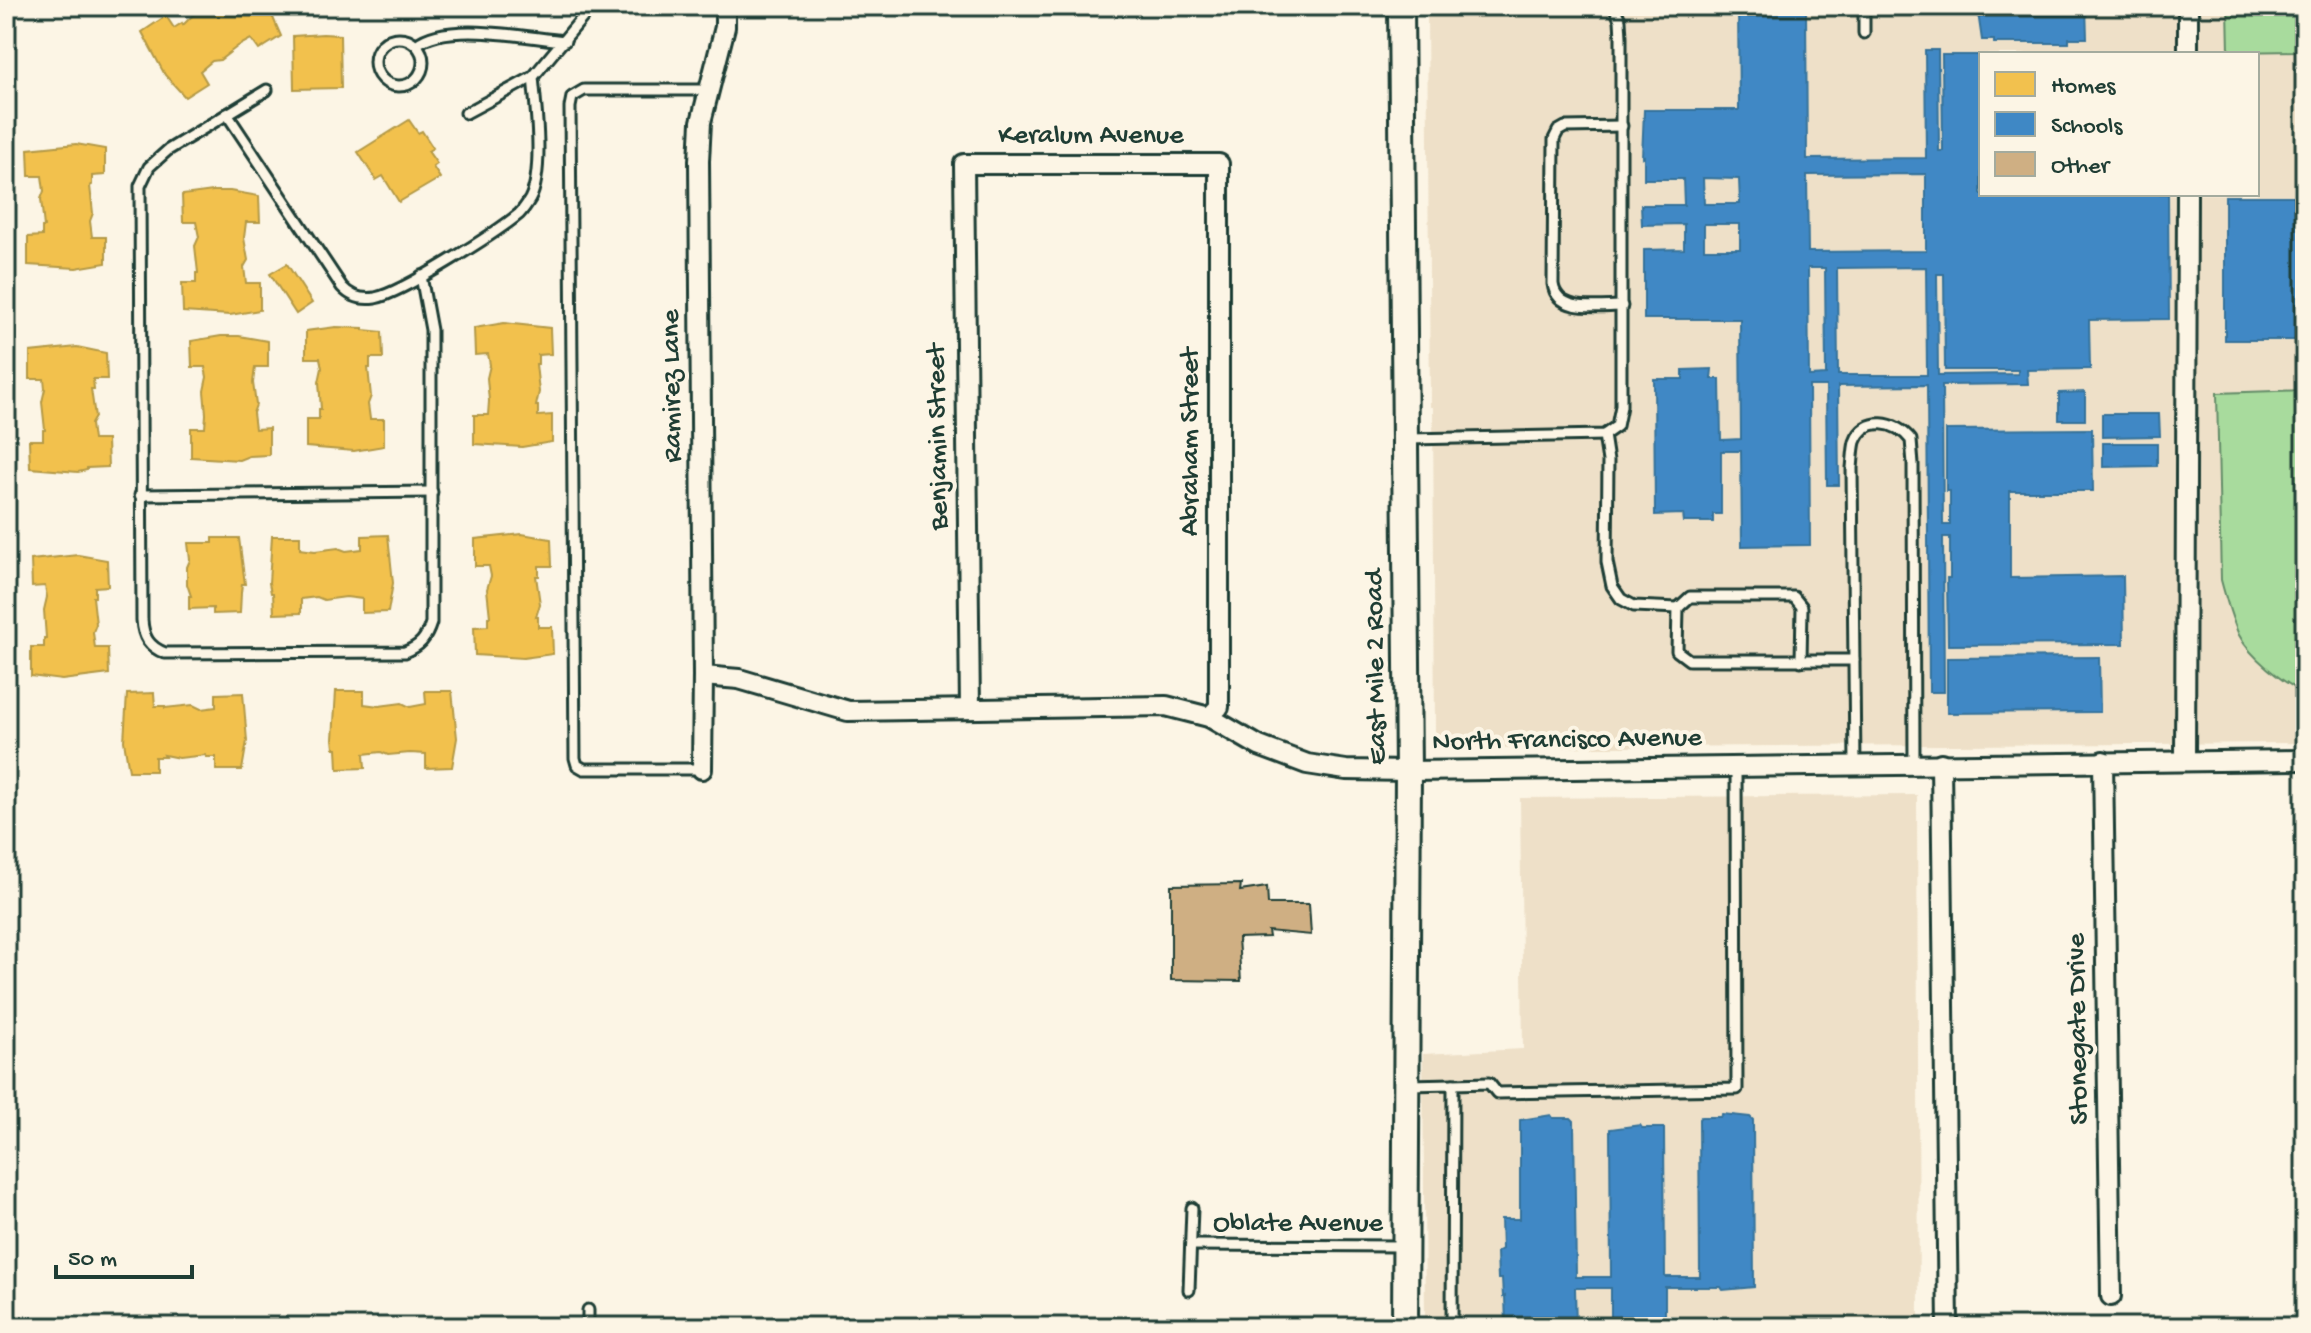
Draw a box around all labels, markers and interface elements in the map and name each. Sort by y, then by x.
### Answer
legend [1979,52,2259,196]
text: Homes [2051,73,2117,102]
text: Schools [2051,113,2123,142]
street label: Keralum Avenue [998,120,1184,153]
text: Other [2051,153,2112,182]
street label: Ramirez Lane [655,309,691,463]
street label: Benjamin Street [921,341,957,531]
street label: Abraham Street [1175,345,1208,536]
street label: East Mile 2 Road [1359,566,1395,765]
street label: North Francisco Avenue [1432,722,1703,760]
street label: Stonegate Drive [2061,932,2097,1125]
street label: Oblate Avenue [1213,1208,1384,1241]
scale bar [56,1229,192,1279]
text: 50 m [68,1246,117,1275]

